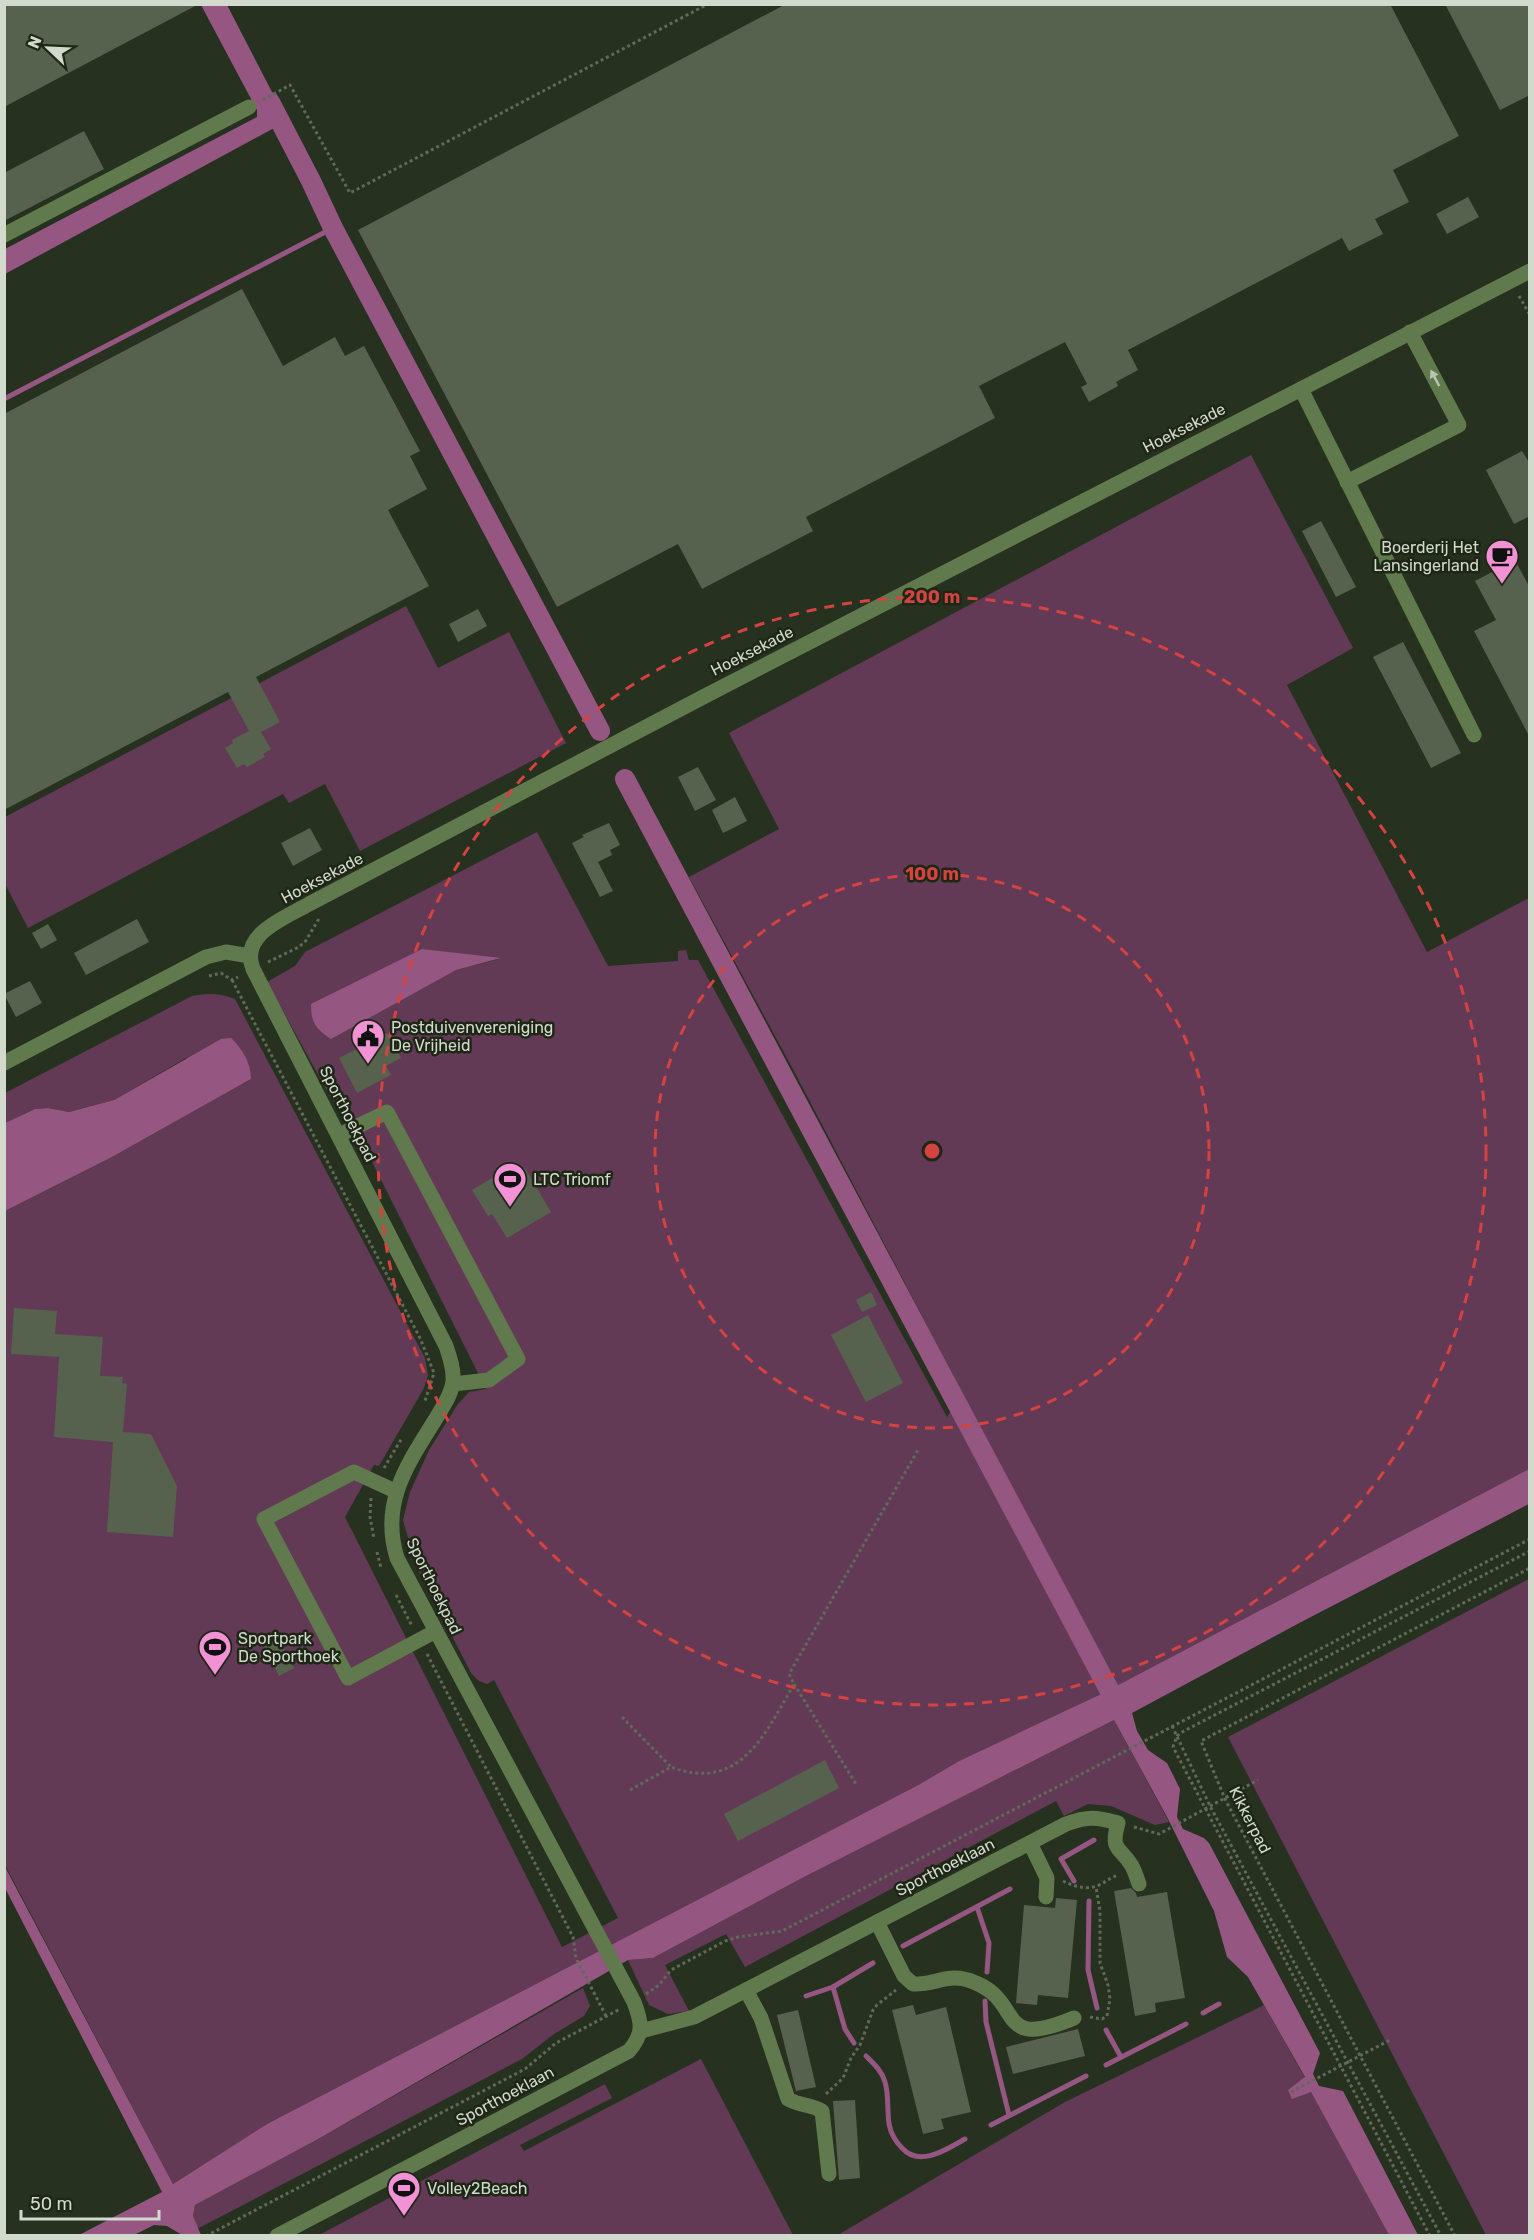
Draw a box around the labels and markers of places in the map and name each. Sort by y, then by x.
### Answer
place label: Boerderij Het Lansingerland [1373,538,1479,575]
cafe icon: Boerderij Het Lansingerland [1484,538,1520,585]
public building icon: Postduivenvereniging De Vrijheid [350,1018,386,1065]
place label: Postduivenvereniging De Vrijheid [391,1018,553,1055]
centre of rings [922,1141,942,1161]
sports icon: LTC Triomf [492,1161,528,1208]
place label: LTC Triomf [533,1170,611,1189]
sports icon: Sportpark De Sporthoek [197,1629,233,1676]
place label: Sportpark De Sporthoek [238,1629,340,1666]
sports icon: Volley2Beach [386,2170,422,2217]
place label: Volley2Beach [427,2179,528,2198]

